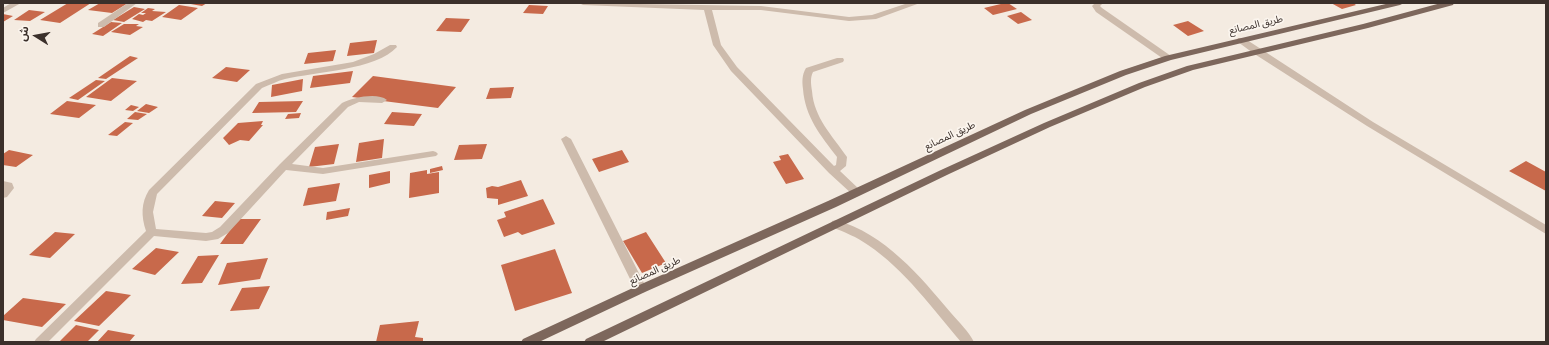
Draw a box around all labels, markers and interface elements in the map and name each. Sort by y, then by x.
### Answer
street label: طريق المصانع [1228,13,1284,37]
north arrow [16,16,56,56]
text: ش [16,25,32,42]
street label: طريق المصانع [923,119,977,153]
street label: طريق المصانع [628,254,682,288]

